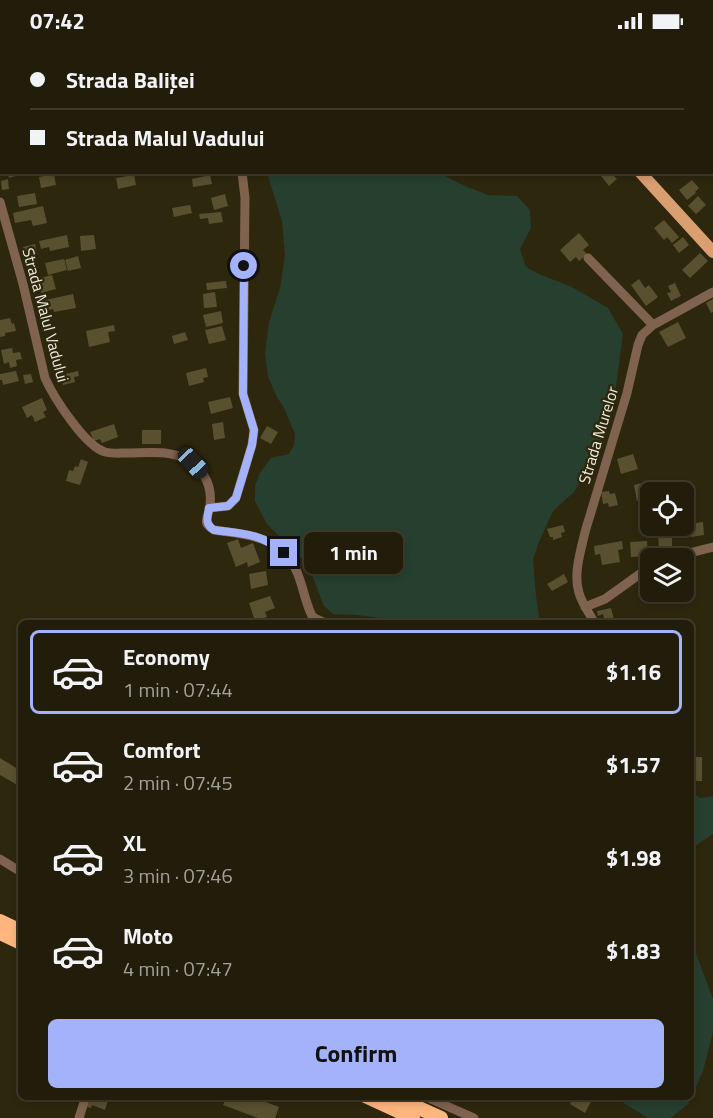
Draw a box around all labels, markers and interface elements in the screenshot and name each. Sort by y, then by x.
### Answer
text: 07:42 [30,4,85,38]
text: Strada Baliței [66,63,195,97]
text: Strada Malul Vadului [66,121,265,155]
street label: Strada Malul Vadului [17,245,75,385]
route start [230,252,257,279]
street label: Strada Murelor [572,383,624,487]
car [174,444,212,482]
map controls [640,482,694,602]
button: locate [640,482,694,536]
callout: 1 min [305,532,404,574]
text: 1 min [329,537,378,568]
route end [270,539,297,566]
button: layers [640,548,694,602]
text: Economy [123,640,210,674]
icon: car [51,645,105,699]
text: $1.16 [606,655,661,689]
text: 1 min · 07:44 [123,674,233,705]
text: Comfort [123,733,201,767]
icon: car [51,738,105,792]
text: $1.57 [606,748,661,782]
text: 2 min · 07:45 [123,767,233,798]
text: XL [123,826,146,860]
icon: car [51,831,105,885]
text: $1.98 [606,841,661,875]
text: 3 min · 07:46 [123,860,233,891]
text: Moto [123,919,173,953]
icon: car [51,924,105,978]
text: $1.83 [606,934,661,968]
text: 4 min · 07:47 [123,953,233,984]
button: Confirm [48,1019,664,1088]

